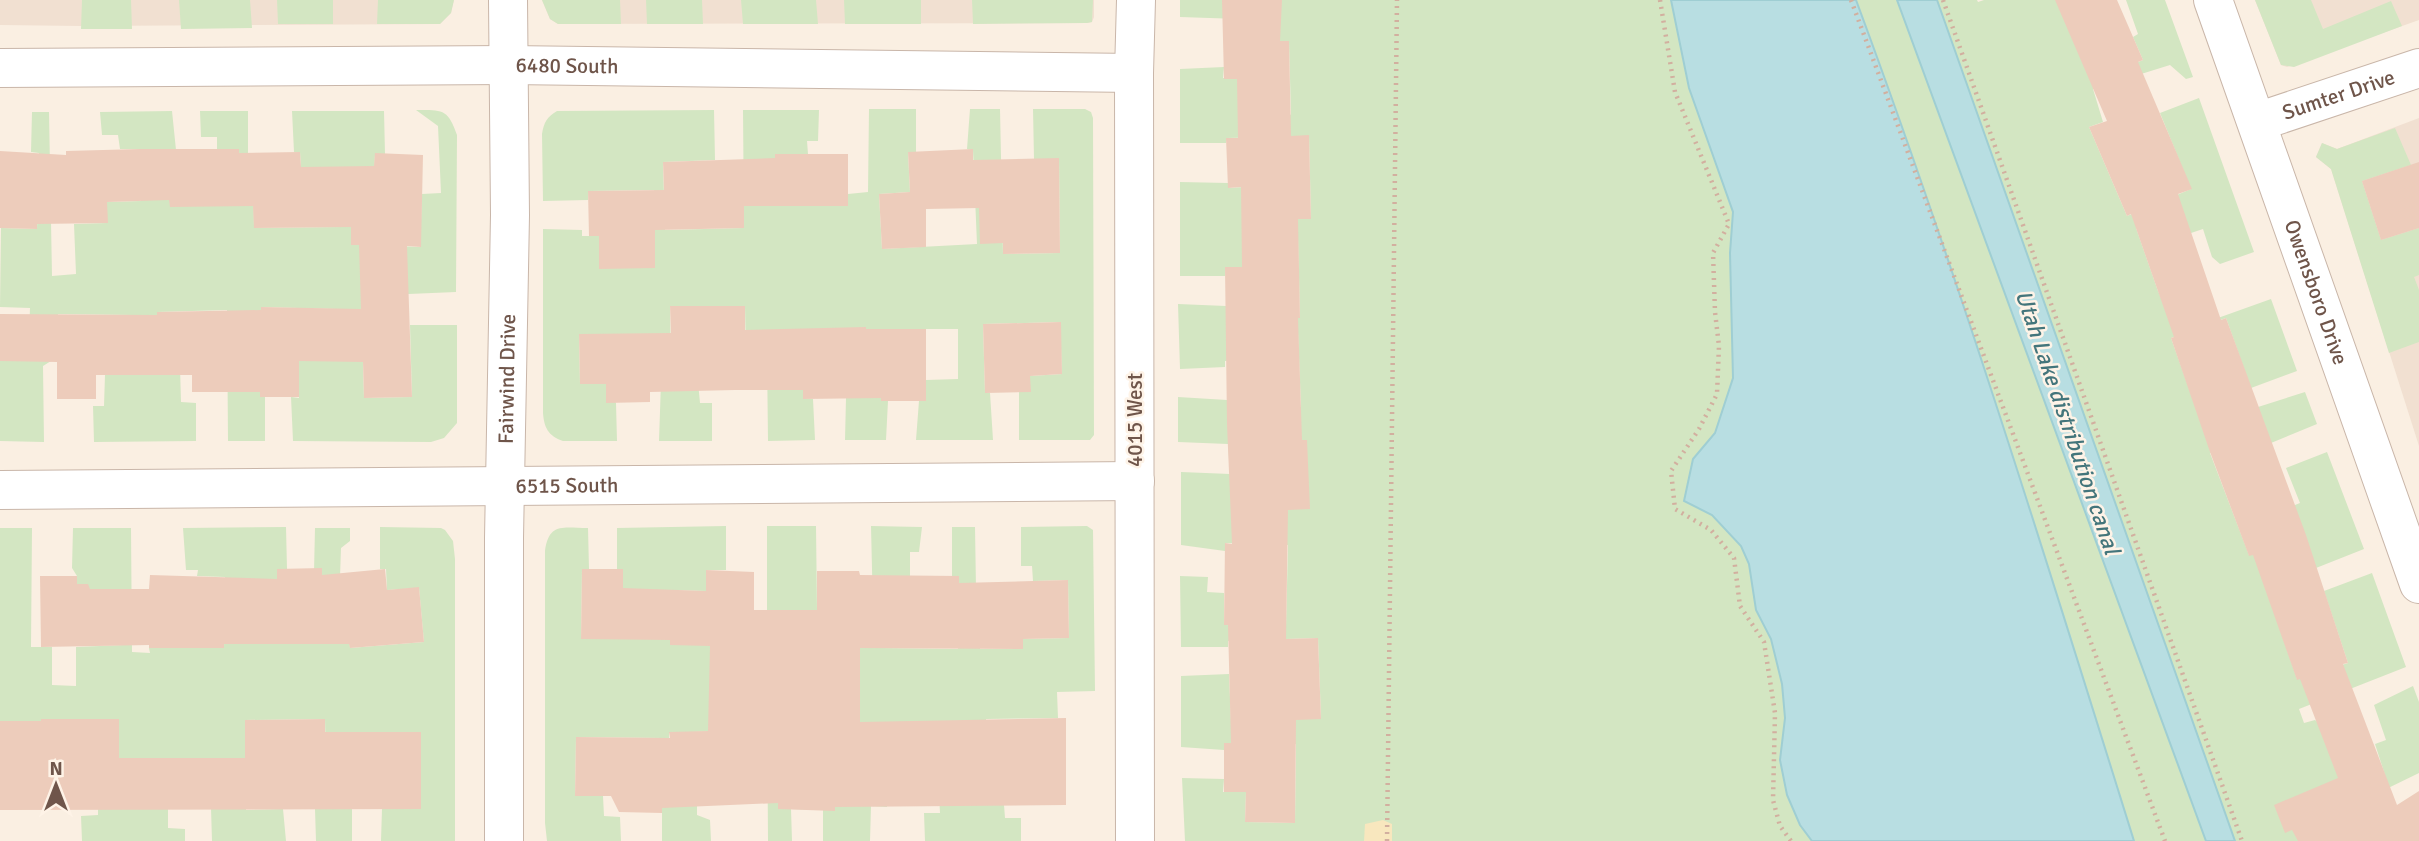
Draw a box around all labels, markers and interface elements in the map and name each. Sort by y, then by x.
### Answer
street label: 6480 South [515,52,619,79]
street label: Sumter Drive [2279,64,2398,126]
street label: Owensboro Drive [2279,216,2354,368]
water label: Utah Lake distribution canal [2009,286,2127,560]
street label: Fairwind Drive [493,314,521,444]
street label: 4015 West [1122,373,1148,467]
street label: 6515 South [515,472,619,499]
north arrow [21,750,91,820]
text: N [49,757,63,781]

